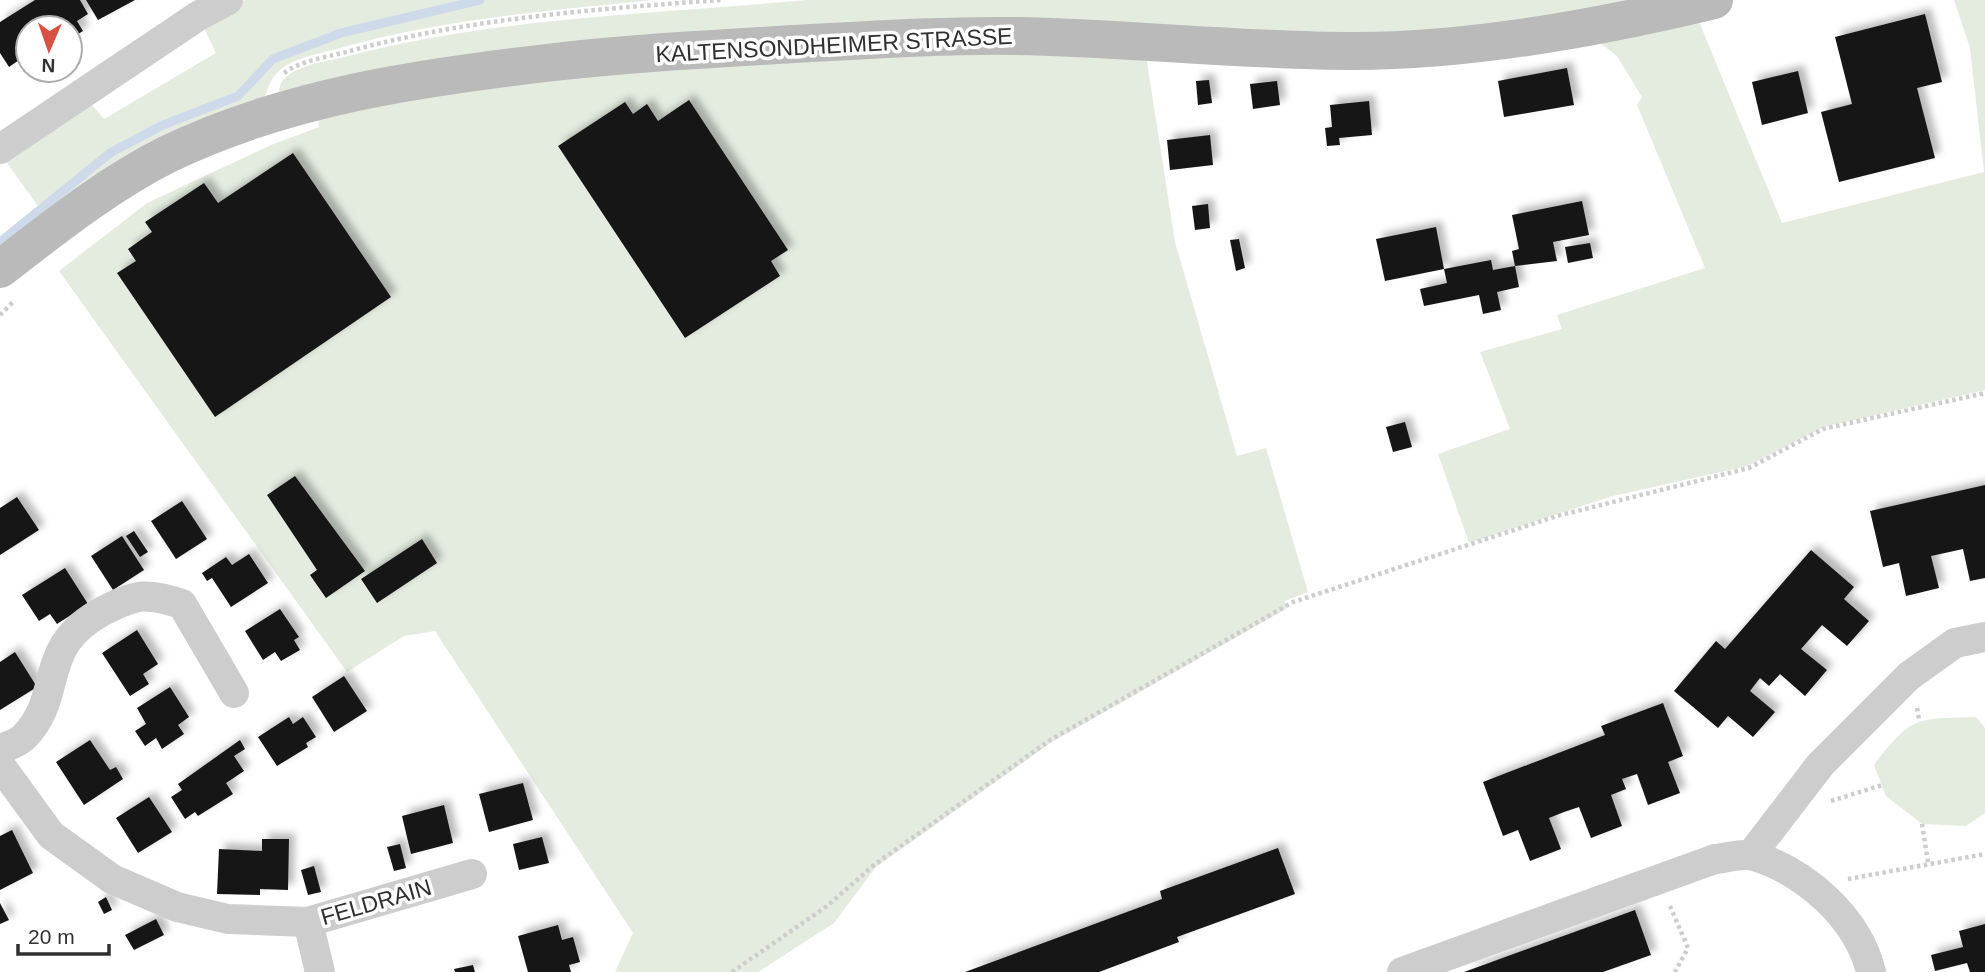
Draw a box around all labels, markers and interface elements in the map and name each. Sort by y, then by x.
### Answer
north arrow [14,14,84,84]
street label: KALTENSONDHEIMER STRASSE [655,23,1013,67]
text: N [41,55,56,76]
street label: FELDRAIN [318,874,434,930]
scale bar [18,912,108,956]
text: 20 m [28,925,75,948]

